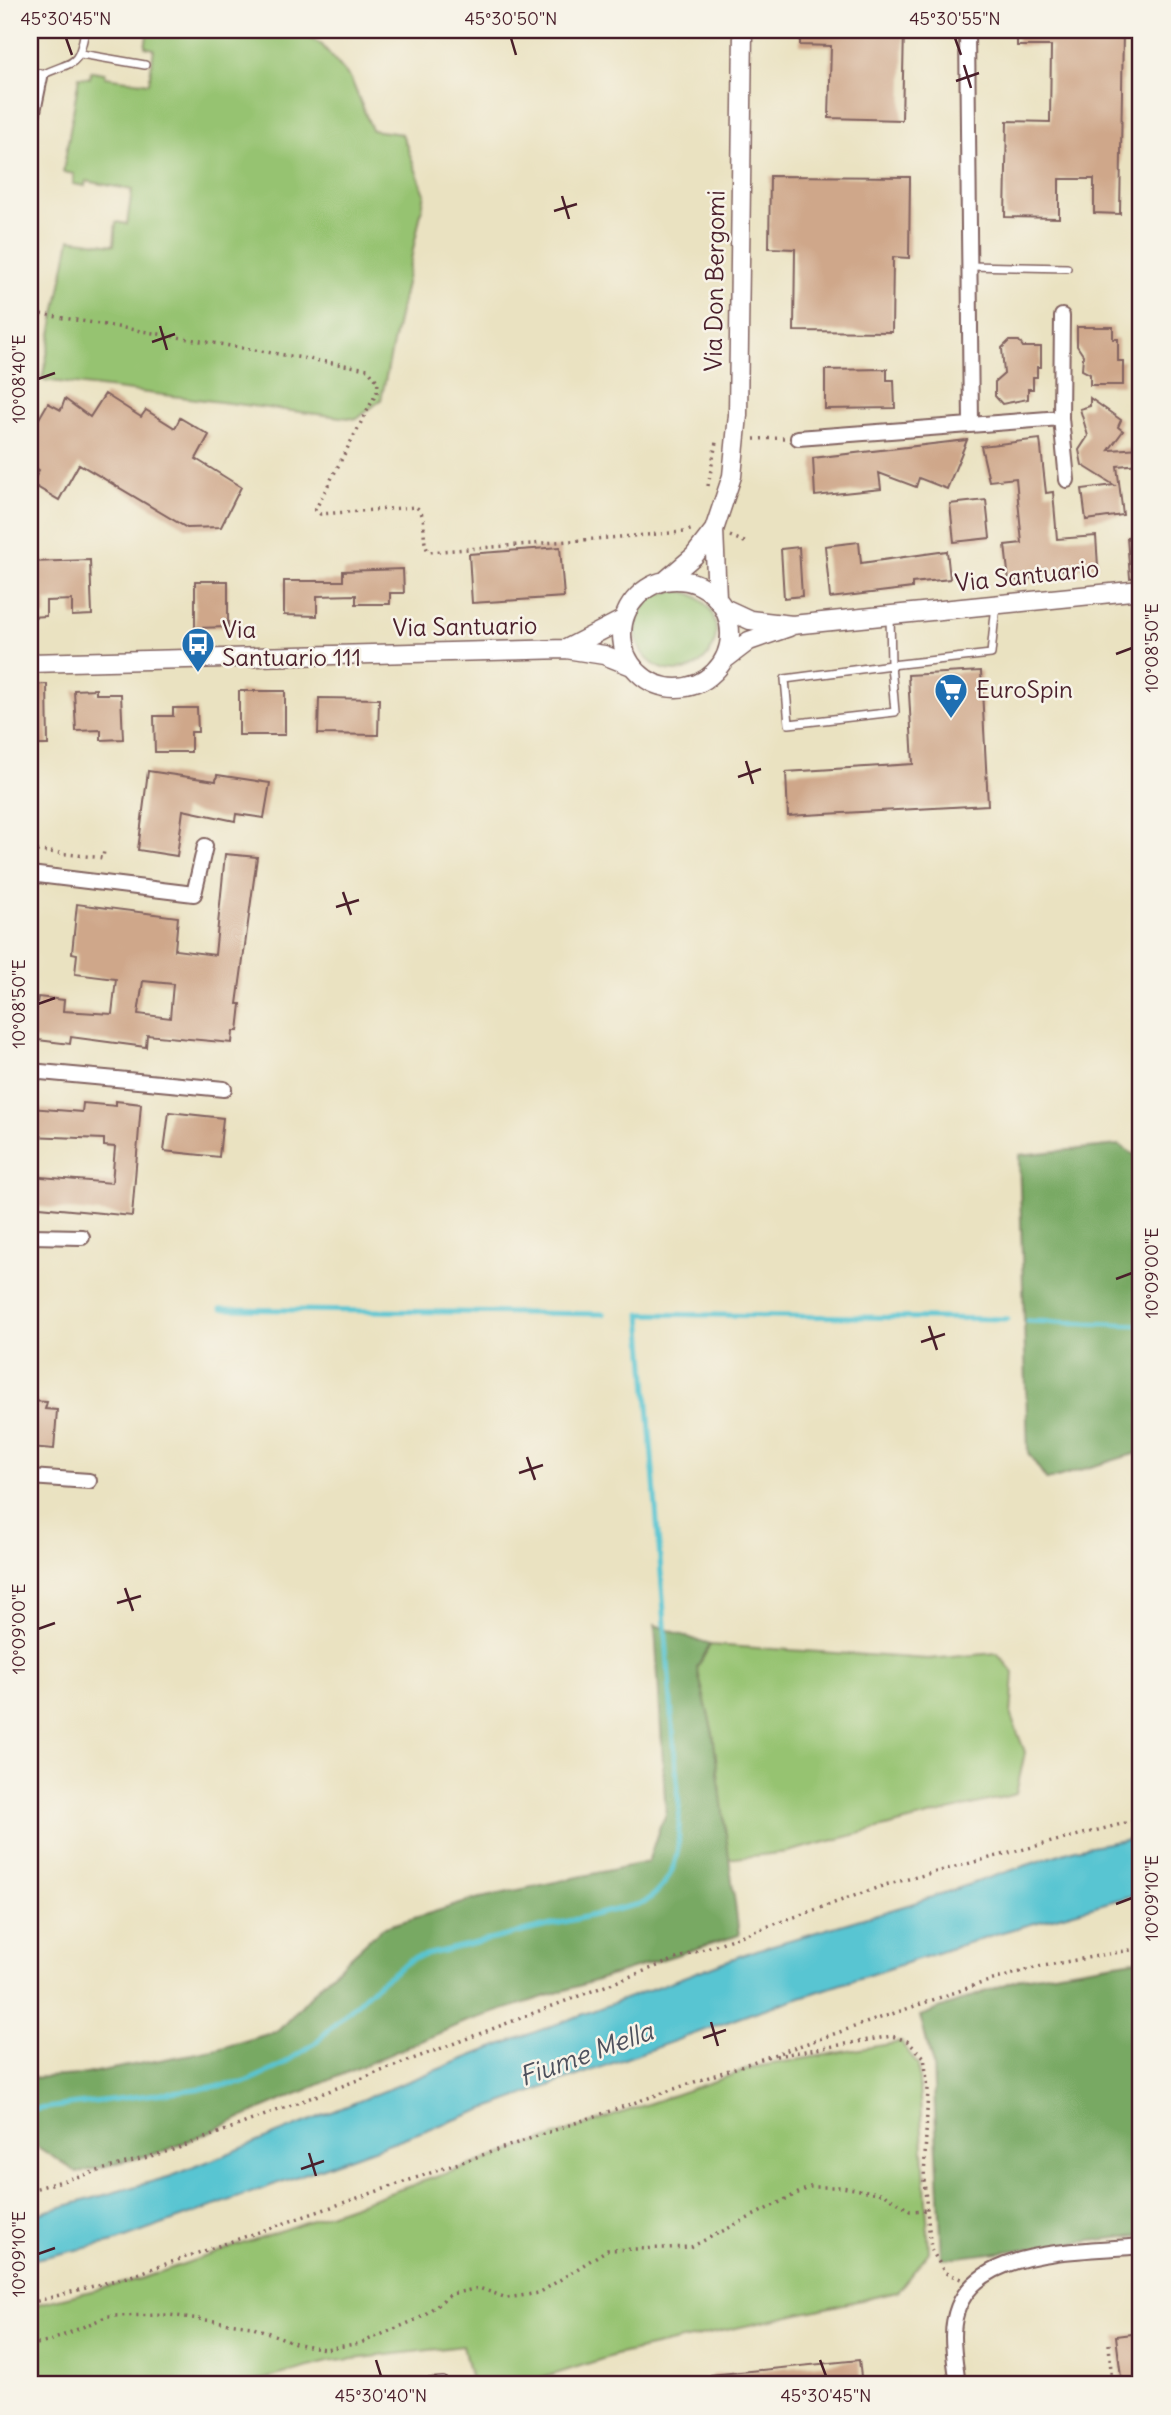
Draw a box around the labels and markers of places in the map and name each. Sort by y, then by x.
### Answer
place label: Via Santuario 111 [222,614,361,672]
bus stop icon: Via Santuario 111 [179,625,217,674]
supermarket icon: EuroSpin [932,671,970,720]
place label: EuroSpin [976,674,1073,704]

